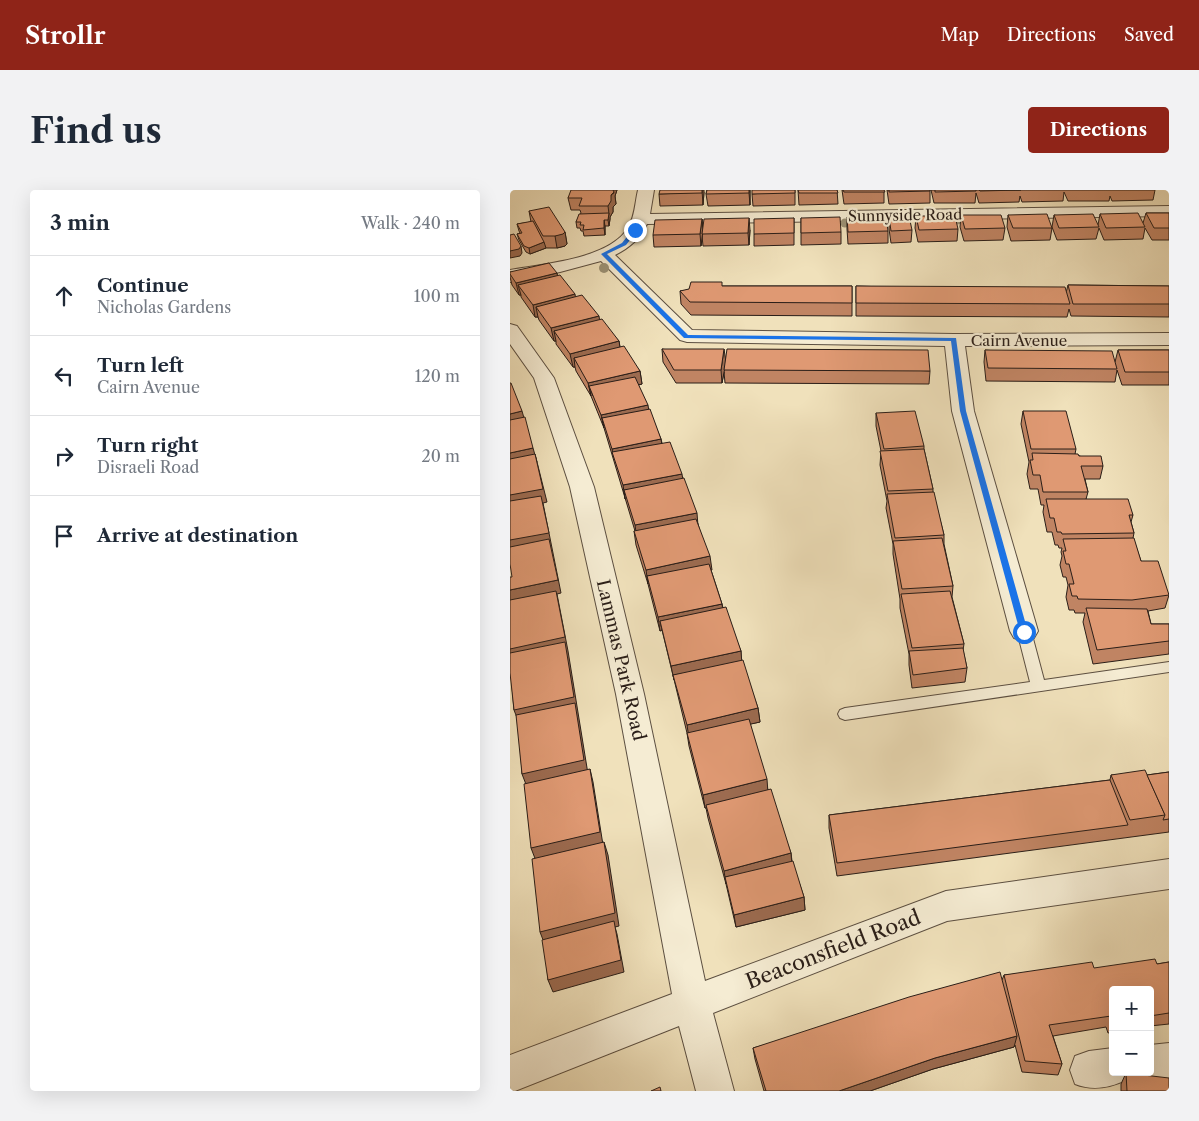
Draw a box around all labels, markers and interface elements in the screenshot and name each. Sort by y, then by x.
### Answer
text: Strollr [25,21,105,50]
text: Map [940,24,979,46]
text: Directions [1007,24,1096,46]
text: Saved [1124,24,1174,46]
button: Directions [1028,107,1169,153]
text: Find us [30,109,162,152]
street label: Sunnyside Road [848,205,962,225]
text: 3 min [50,210,110,235]
text: Walk · 240 m [361,213,460,233]
route end [624,219,647,242]
text: Continue [97,274,189,297]
icon: ahead [50,282,78,310]
text: 100 m [414,286,460,306]
text: Nicholas Gardens [97,297,231,317]
street label: Cairn Avenue [971,331,1067,350]
text: Turn left [97,354,184,377]
icon: left [50,362,78,390]
text: 120 m [415,366,460,386]
text: Cairn Avenue [97,377,200,397]
text: Turn right [97,434,198,457]
icon: right [50,442,78,470]
text: 20 m [421,446,460,466]
text: Disraeli Road [97,457,199,477]
icon: arrive [50,522,78,550]
text: Arrive at destination [97,524,298,547]
street label: Lammas Park Road [592,577,650,743]
route start [1013,621,1036,644]
street label: Beaconsfield Road [742,904,924,994]
map controls [1109,986,1154,1076]
button: + [1109,986,1154,1031]
button: − [1109,1031,1154,1076]

